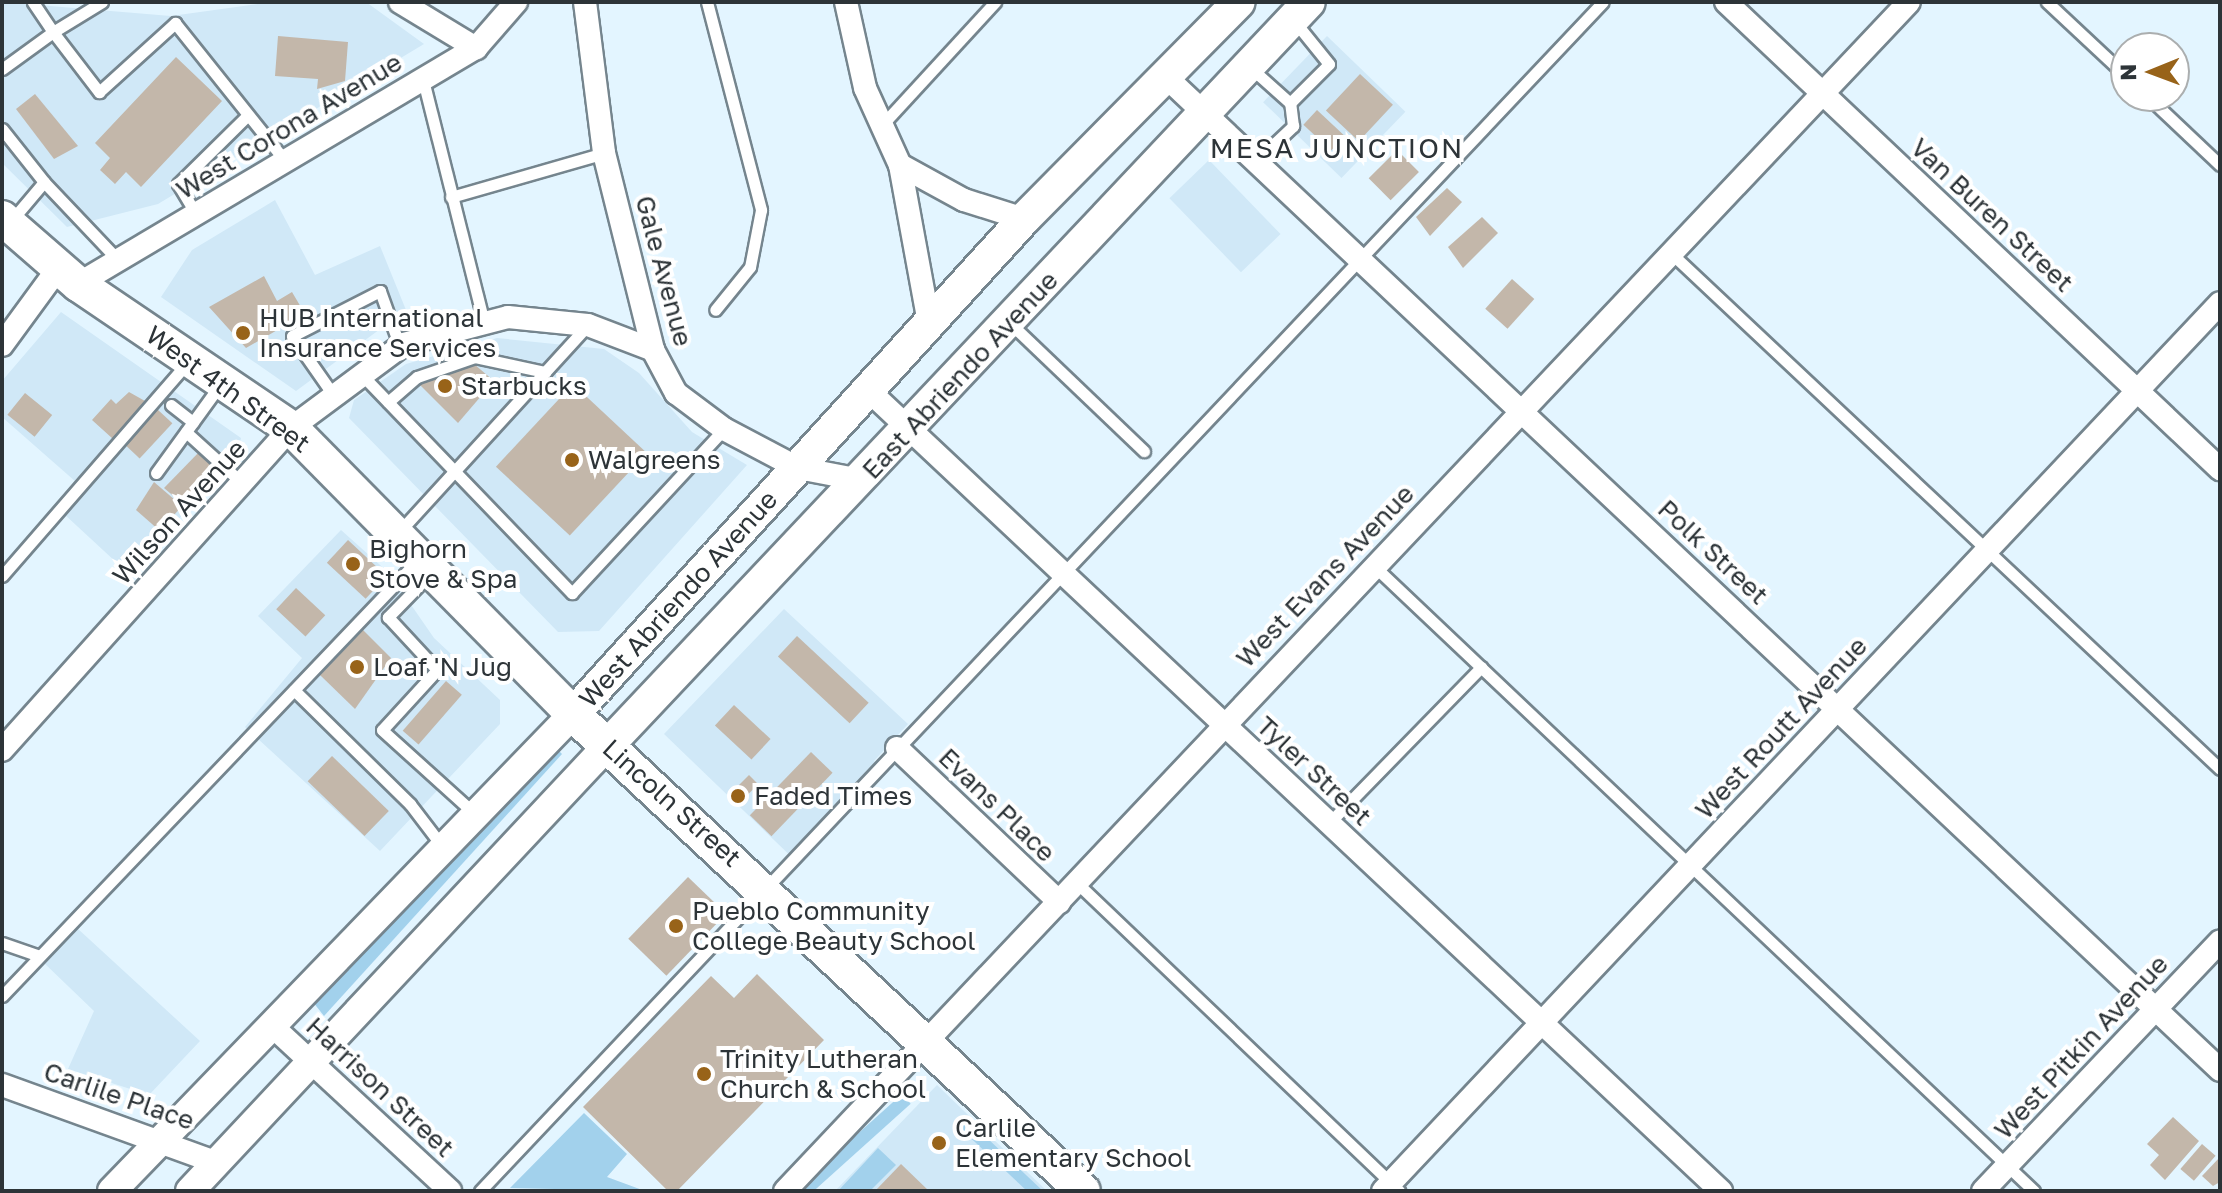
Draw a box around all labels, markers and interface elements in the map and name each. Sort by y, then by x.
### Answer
north arrow [2110,32,2190,112]
street label: West Corona Avenue [171,46,407,206]
text: N [2114,64,2141,81]
district label: MESA JUNCTION [1210,131,1464,165]
street label: Van Buren Street [1904,132,2080,298]
street label: Gale Avenue [629,192,699,350]
street label: East Abriendo Avenue [856,265,1064,485]
place label: HUB International Insurance Services [259,302,496,364]
street label: West 4th Street [140,319,316,459]
marker: HUB International Insurance Services [234,324,252,342]
place label: Starbucks [461,370,587,402]
marker: Starbucks [436,377,454,395]
street label: Wilson Avenue [106,433,252,591]
place label: Walgreens [588,444,720,476]
marker: Walgreens [563,451,581,469]
street label: West Evans Avenue [1230,478,1420,674]
street label: West Abriendo Avenue [572,484,784,714]
street label: Polk Street [1652,493,1774,611]
place label: Bighorn Stove & Spa [369,533,517,594]
marker: Bighorn Stove & Spa [344,555,362,573]
street label: West Routt Avenue [1689,631,1873,825]
place label: Loaf 'N Jug [373,651,512,683]
marker: Loaf 'N Jug [348,658,366,676]
street label: Tyler Street [1250,710,1378,832]
street label: Lincoln Street [596,733,748,873]
street label: Evans Place [932,742,1062,868]
place label: Faded Times [754,780,912,812]
marker: Faded Times [729,787,747,805]
place label: Pueblo Community College Beauty School [692,895,976,956]
marker: Pueblo Community College Beauty School [667,917,685,935]
street label: West Pitkin Avenue [1988,949,2174,1145]
street label: Harrison Street [300,1011,460,1163]
place label: Trinity Lutheran Church & School [720,1043,926,1104]
street label: Carlile Place [40,1056,198,1136]
marker: Trinity Lutheran Church & School [695,1065,713,1083]
place label: Carlile Elementary School [955,1112,1191,1174]
marker: Carlile Elementary School [930,1134,948,1152]

